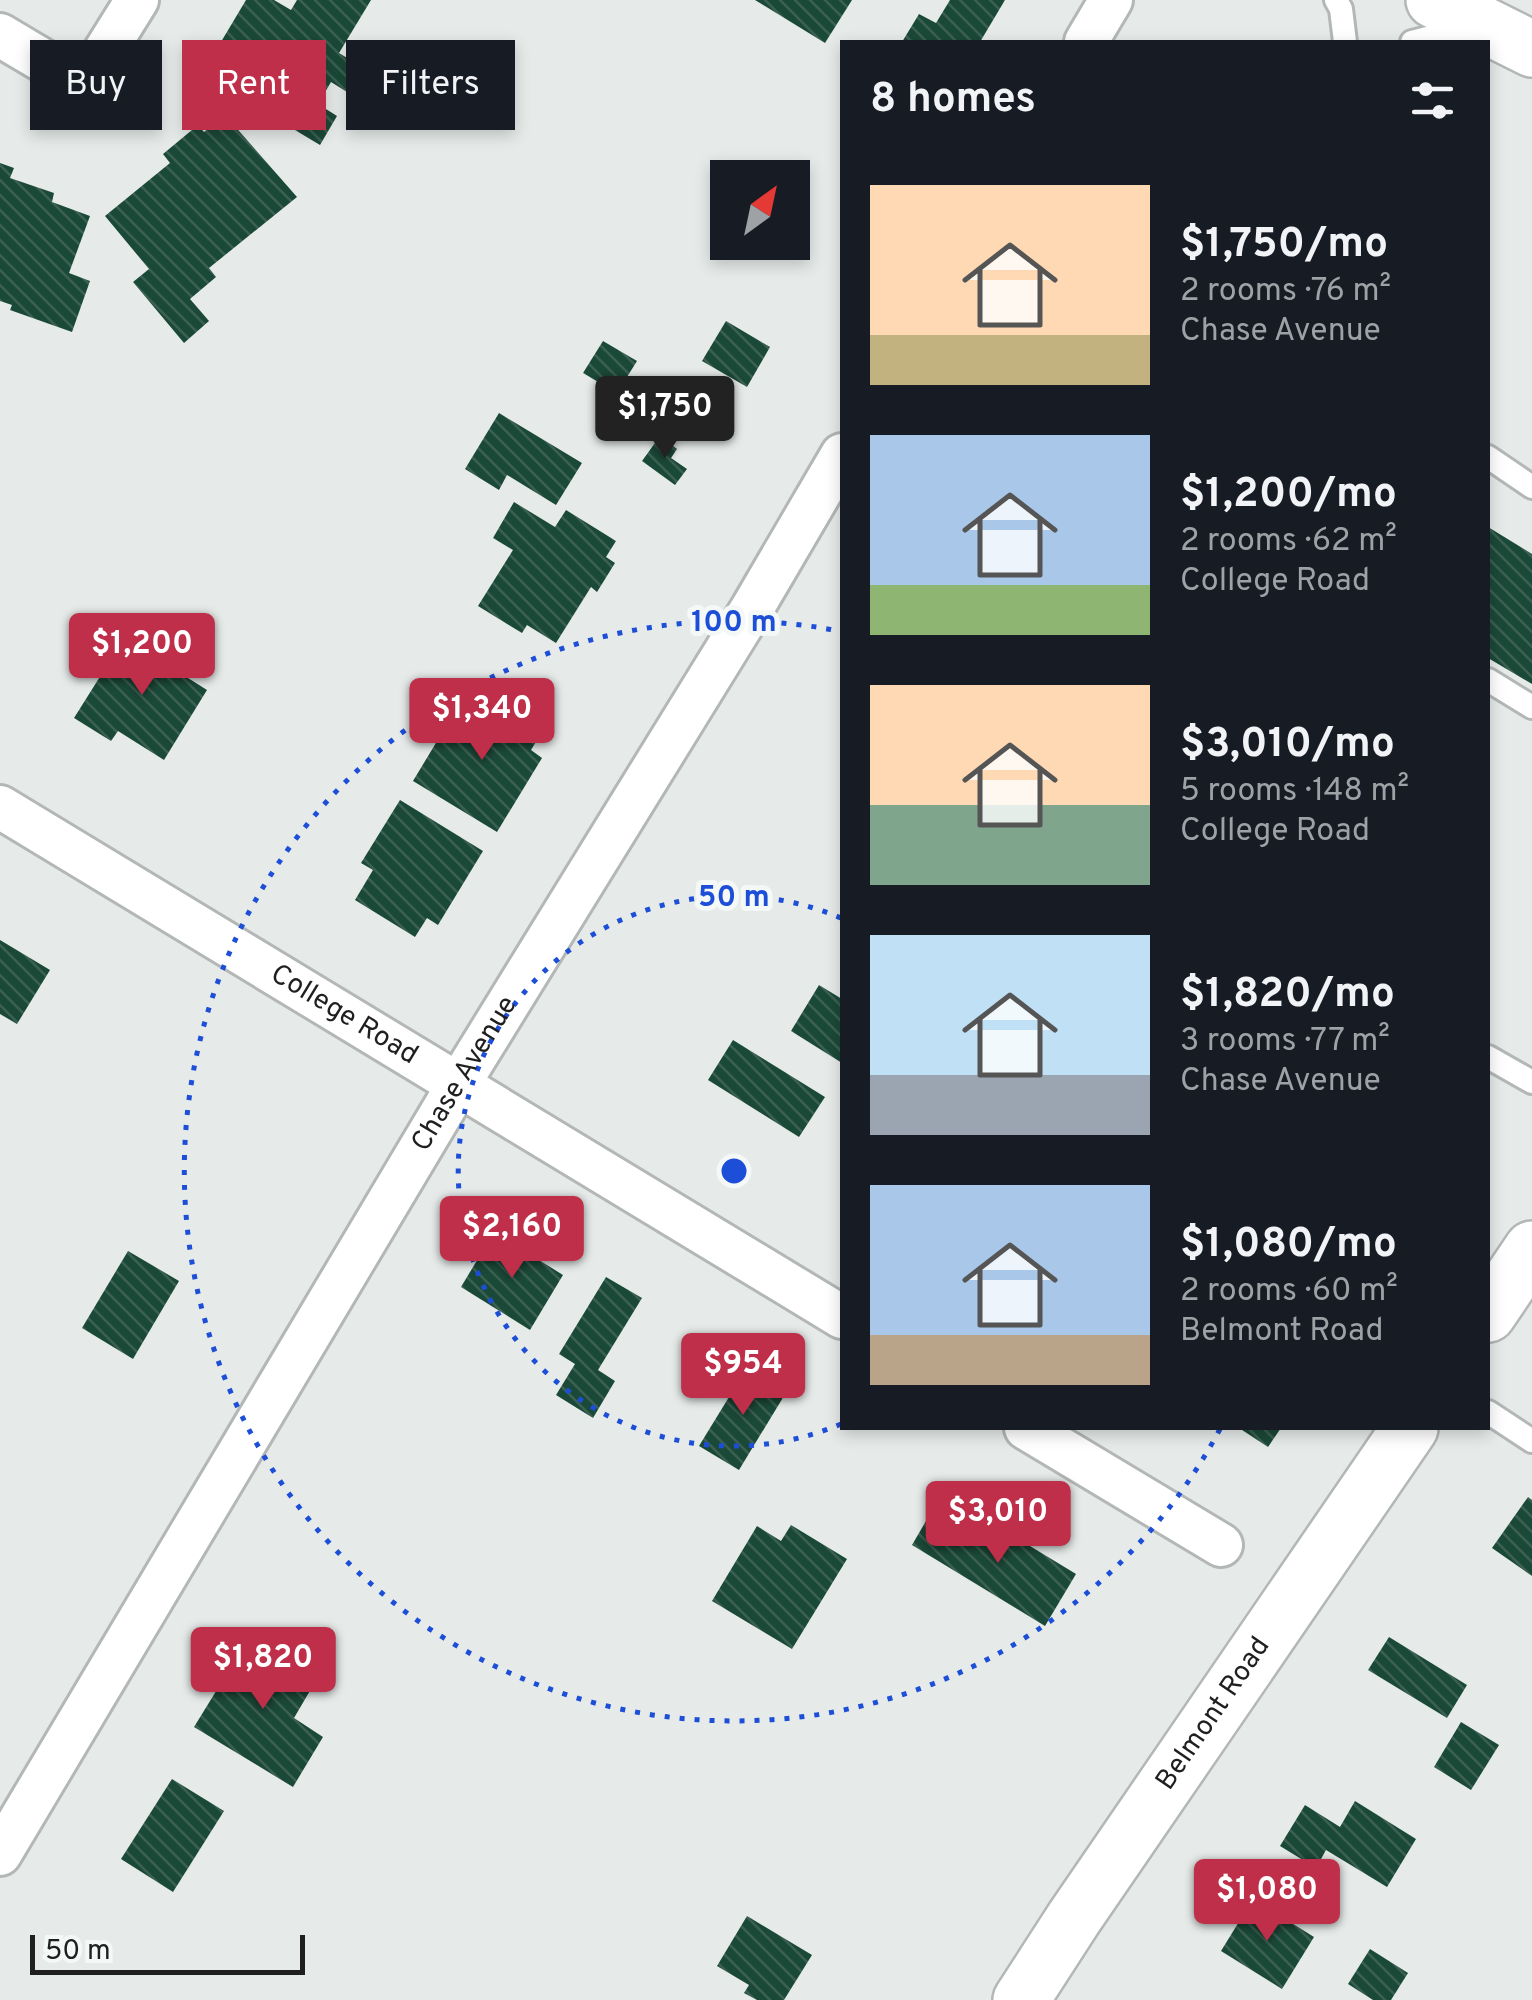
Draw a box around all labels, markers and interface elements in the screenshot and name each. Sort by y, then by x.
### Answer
chip: Buy [30,40,162,130]
chip: Rent [182,40,326,130]
chip: Filters [346,40,515,130]
icon: filters [1405,73,1460,128]
text: 8 homes [870,74,1036,127]
north arrow [710,160,810,260]
map controls [710,160,810,260]
text: $1,750/mo [1180,219,1388,272]
icon: home [950,225,1070,345]
text: 2 rooms · 76 m² [1180,272,1391,312]
text: Chase Avenue [1180,312,1381,352]
pin: $1,750 [584,376,746,461]
text: $1,750 [617,388,713,428]
text: $1,200/mo [1180,469,1397,522]
icon: home [950,475,1070,595]
text: 2 rooms · 62 m² [1180,522,1397,562]
text: College Road [1180,562,1370,602]
text: 100 m [691,605,777,642]
pin: $1,200 [61,613,223,698]
text: $1,200 [91,625,193,665]
pin: $1,340 [401,678,563,763]
text: $1,340 [431,690,533,730]
text: $3,010/mo [1180,719,1395,772]
icon: home [950,725,1070,845]
text: 5 rooms · 148 m² [1180,772,1409,812]
text: College Road [1180,812,1370,852]
text: 50 m [698,880,770,917]
street label: College Road [263,957,424,1074]
text: $1,820/mo [1180,969,1395,1022]
icon: home [950,975,1070,1095]
street label: Chase Avenue [404,990,526,1159]
text: 3 rooms · 77 m² [1180,1022,1390,1062]
text: Chase Avenue [1180,1062,1381,1102]
centre of rings [716,1153,752,1189]
pin: $2,160 [431,1196,593,1281]
text: $2,160 [462,1208,562,1248]
text: $1,080/mo [1180,1219,1397,1272]
icon: home [950,1225,1070,1345]
text: 2 rooms · 60 m² [1180,1272,1398,1312]
text: Belmont Road [1180,1312,1383,1352]
pin: $954 [684,1333,802,1418]
text: $954 [703,1345,783,1385]
pin: $3,010 [917,1481,1079,1566]
text: $3,010 [948,1493,1048,1533]
pin: $1,820 [182,1627,344,1712]
street label: Belmont Road [1149,1630,1279,1798]
text: $1,820 [213,1639,313,1679]
pin: $1,080 [1186,1859,1348,1944]
text: $1,080 [1216,1871,1318,1911]
scale bar [30,1930,305,1974]
text: 50 m [45,1934,111,1970]

